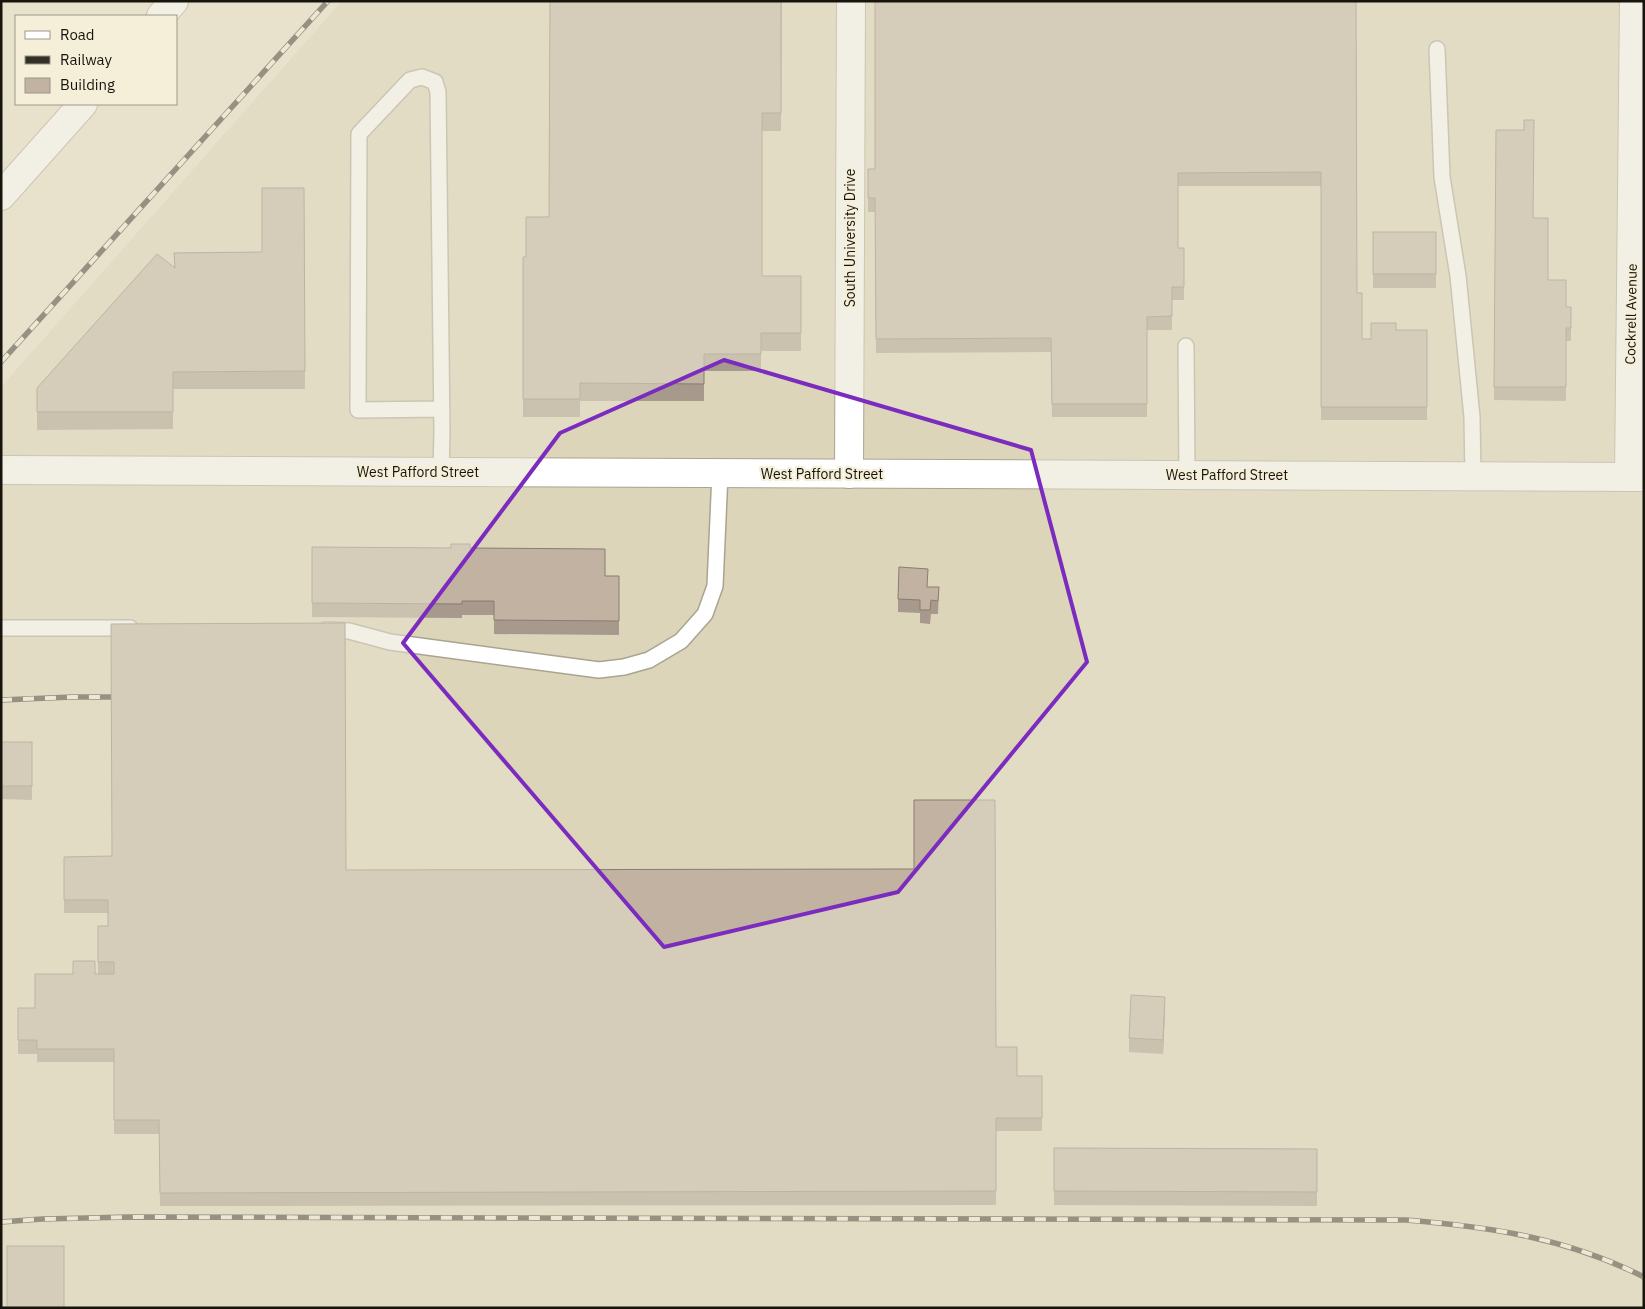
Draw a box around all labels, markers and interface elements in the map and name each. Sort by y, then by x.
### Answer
legend [15,15,178,105]
text: Road [60,25,95,44]
text: Railway [60,50,113,69]
text: Building [60,75,115,94]
street label: South University Drive [841,168,859,307]
street label: Cockrell Avenue [1621,263,1641,365]
street label: West Pafford Street [357,463,479,481]
street label: West Pafford Street [761,465,883,483]
street label: West Pafford Street [1166,466,1288,484]

